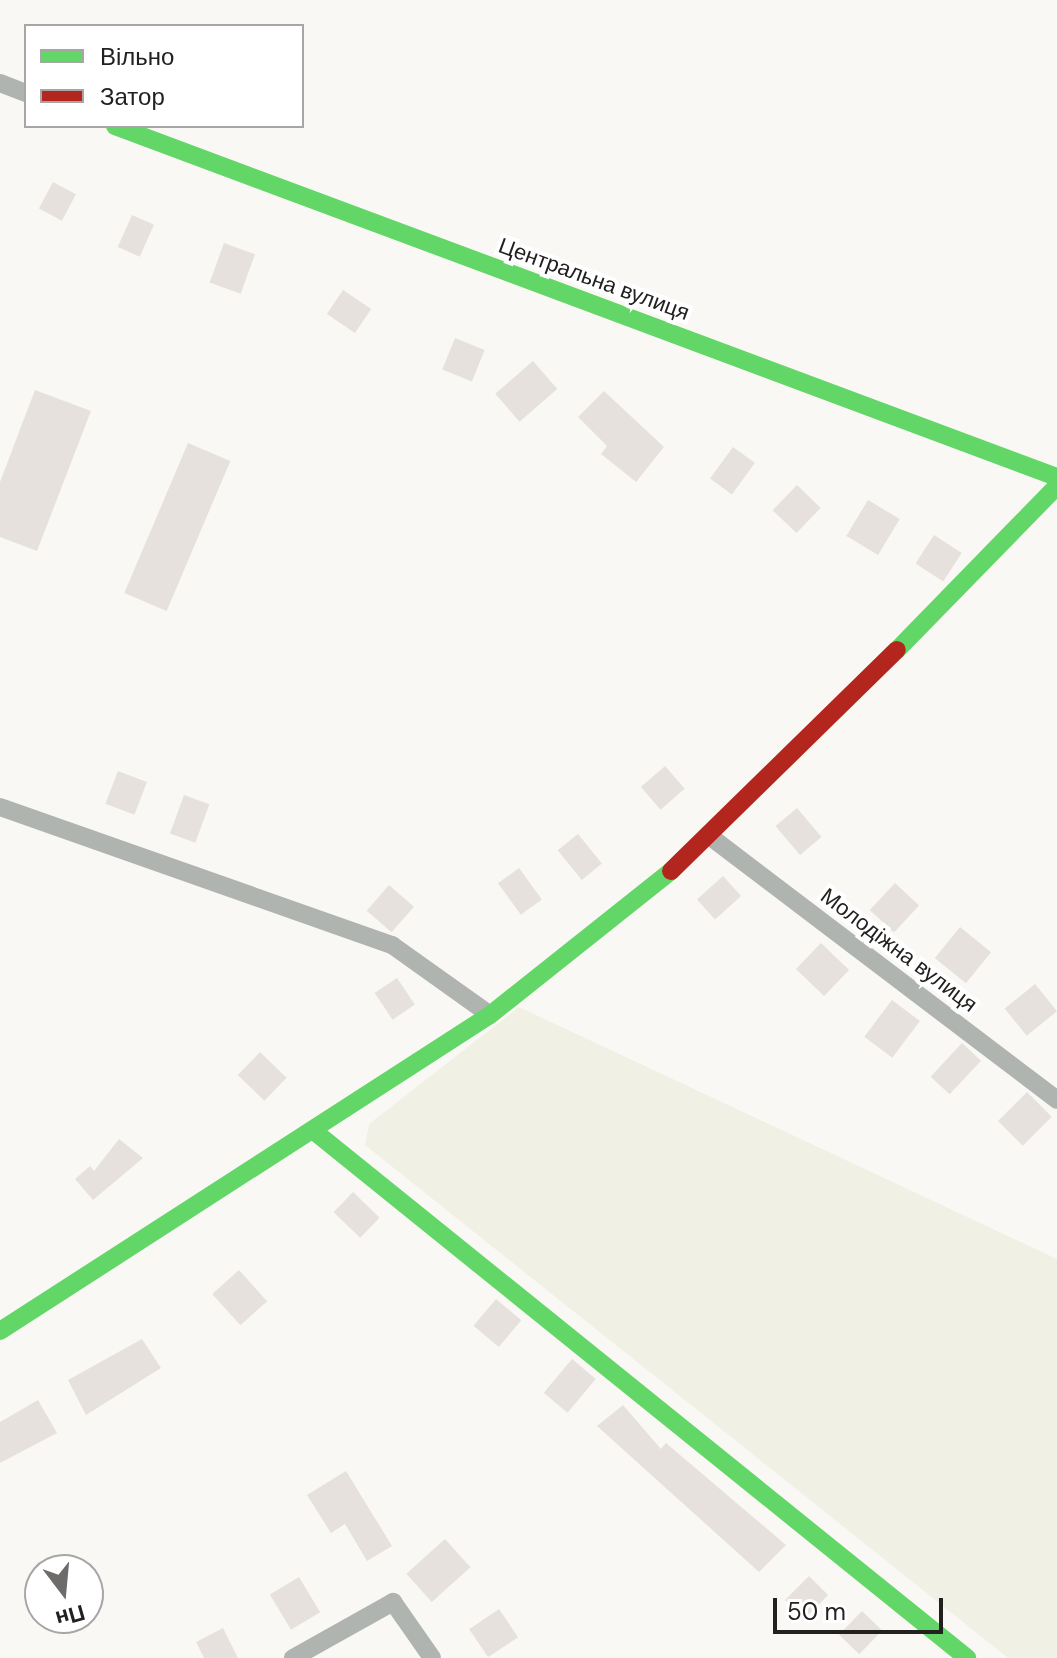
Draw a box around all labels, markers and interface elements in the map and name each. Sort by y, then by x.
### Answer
legend [24,24,304,128]
text: Вільно [100,41,174,72]
text: Затор [100,81,165,112]
street label: Центральна вулиця [495,232,693,326]
street label: Молодіжна вулиця [816,883,982,1017]
north arrow [24,1554,104,1634]
scale bar [777,1582,947,1632]
text: 50 m [787,1596,846,1627]
text: Пн [52,1598,88,1634]

